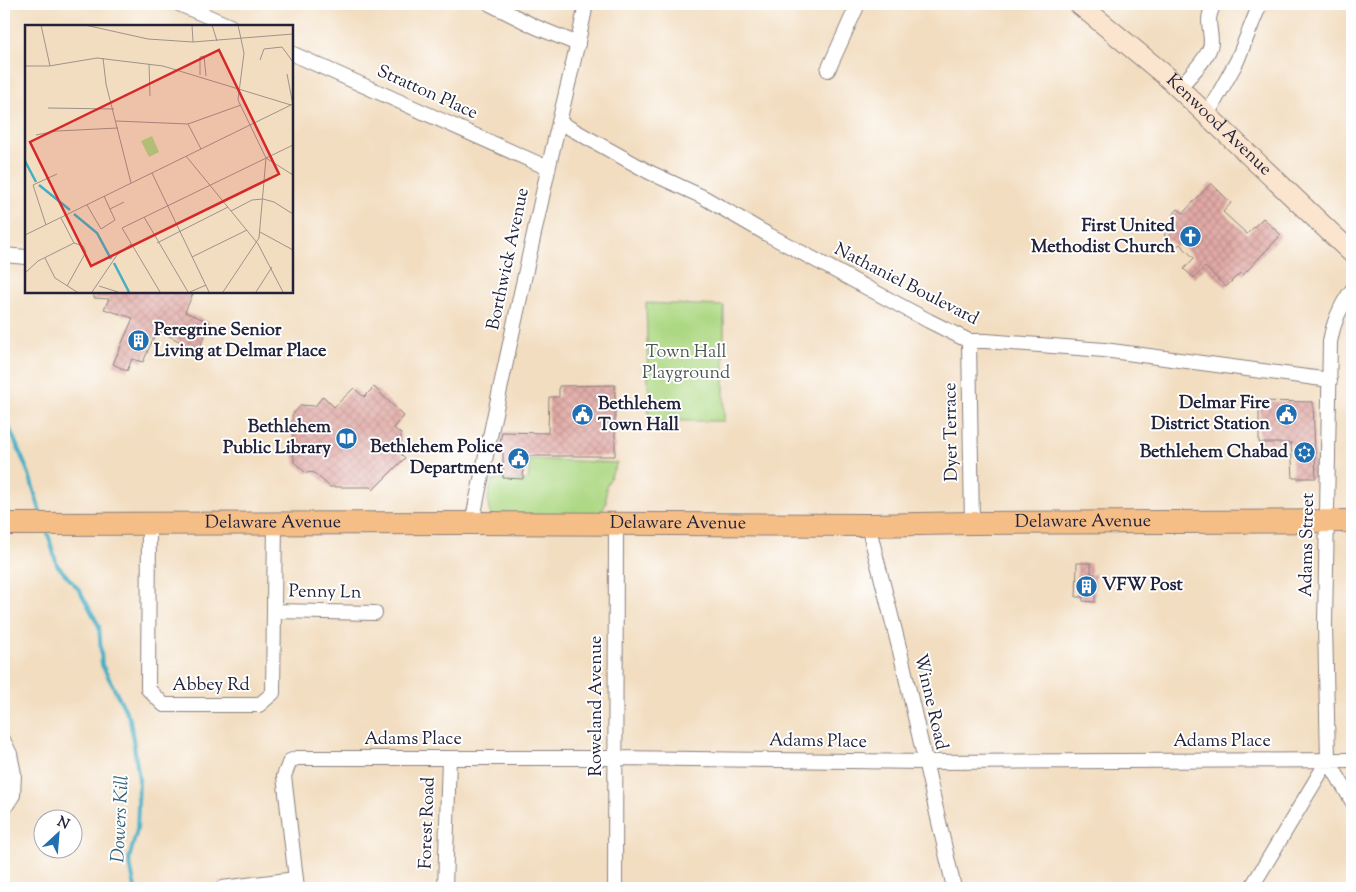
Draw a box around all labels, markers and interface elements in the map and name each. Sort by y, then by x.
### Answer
inset map [25,25,292,292]
street label: Stratton Place [372,59,482,127]
street label: Kenwood Avenue [1159,69,1277,183]
street label: Borthwick Avenue [481,185,537,333]
place label: First United Methodist Church [1031,214,1176,261]
church icon: First United Methodist Church [1179,225,1203,249]
street label: Nathaniel Boulevard [829,237,983,333]
place label: Peregrine Senior Living at Delmar Place [154,318,327,365]
building icon: Peregrine Senior Living at Delmar Place [126,329,150,353]
park label: Town Hall Playground [642,340,730,387]
street label: Dyer Terrace [938,382,966,482]
place label: Delmar Fire District Station [1151,391,1271,438]
place label: Bethlehem Town Hall [598,392,681,439]
public building icon: Delmar Fire District Station [1274,402,1298,426]
public building icon: Bethlehem Town Hall [570,403,594,427]
place label: Bethlehem Public Library [223,415,331,462]
library icon: Bethlehem Public Library [335,426,359,450]
place label: Bethlehem Police Department [370,435,504,482]
place label: Bethlehem Chabad [1140,440,1289,466]
synagogue icon: Bethlehem Chabad [1292,441,1316,465]
public building icon: Bethlehem Police Department [507,446,531,470]
street label: Adams Street [1294,493,1322,597]
street label: Delaware Avenue [1015,509,1151,536]
street label: Delaware Avenue [205,510,341,537]
street label: Delaware Avenue [610,511,746,537]
place label: VFW Post [1102,573,1184,599]
building icon: VFW Post [1074,574,1098,598]
street label: Penny Ln [288,579,362,607]
street label: Roweland Avenue [584,636,610,776]
street label: Winne Road [906,651,954,753]
street label: Abbey Rd [172,673,250,699]
street label: Adams Place [364,727,462,753]
street label: Adams Place [769,728,867,756]
street label: Adams Place [1173,729,1271,755]
water label: Dowers Kill [105,775,137,863]
street label: Forest Road [413,776,443,870]
north arrow [32,810,82,860]
text: N [53,813,72,836]

